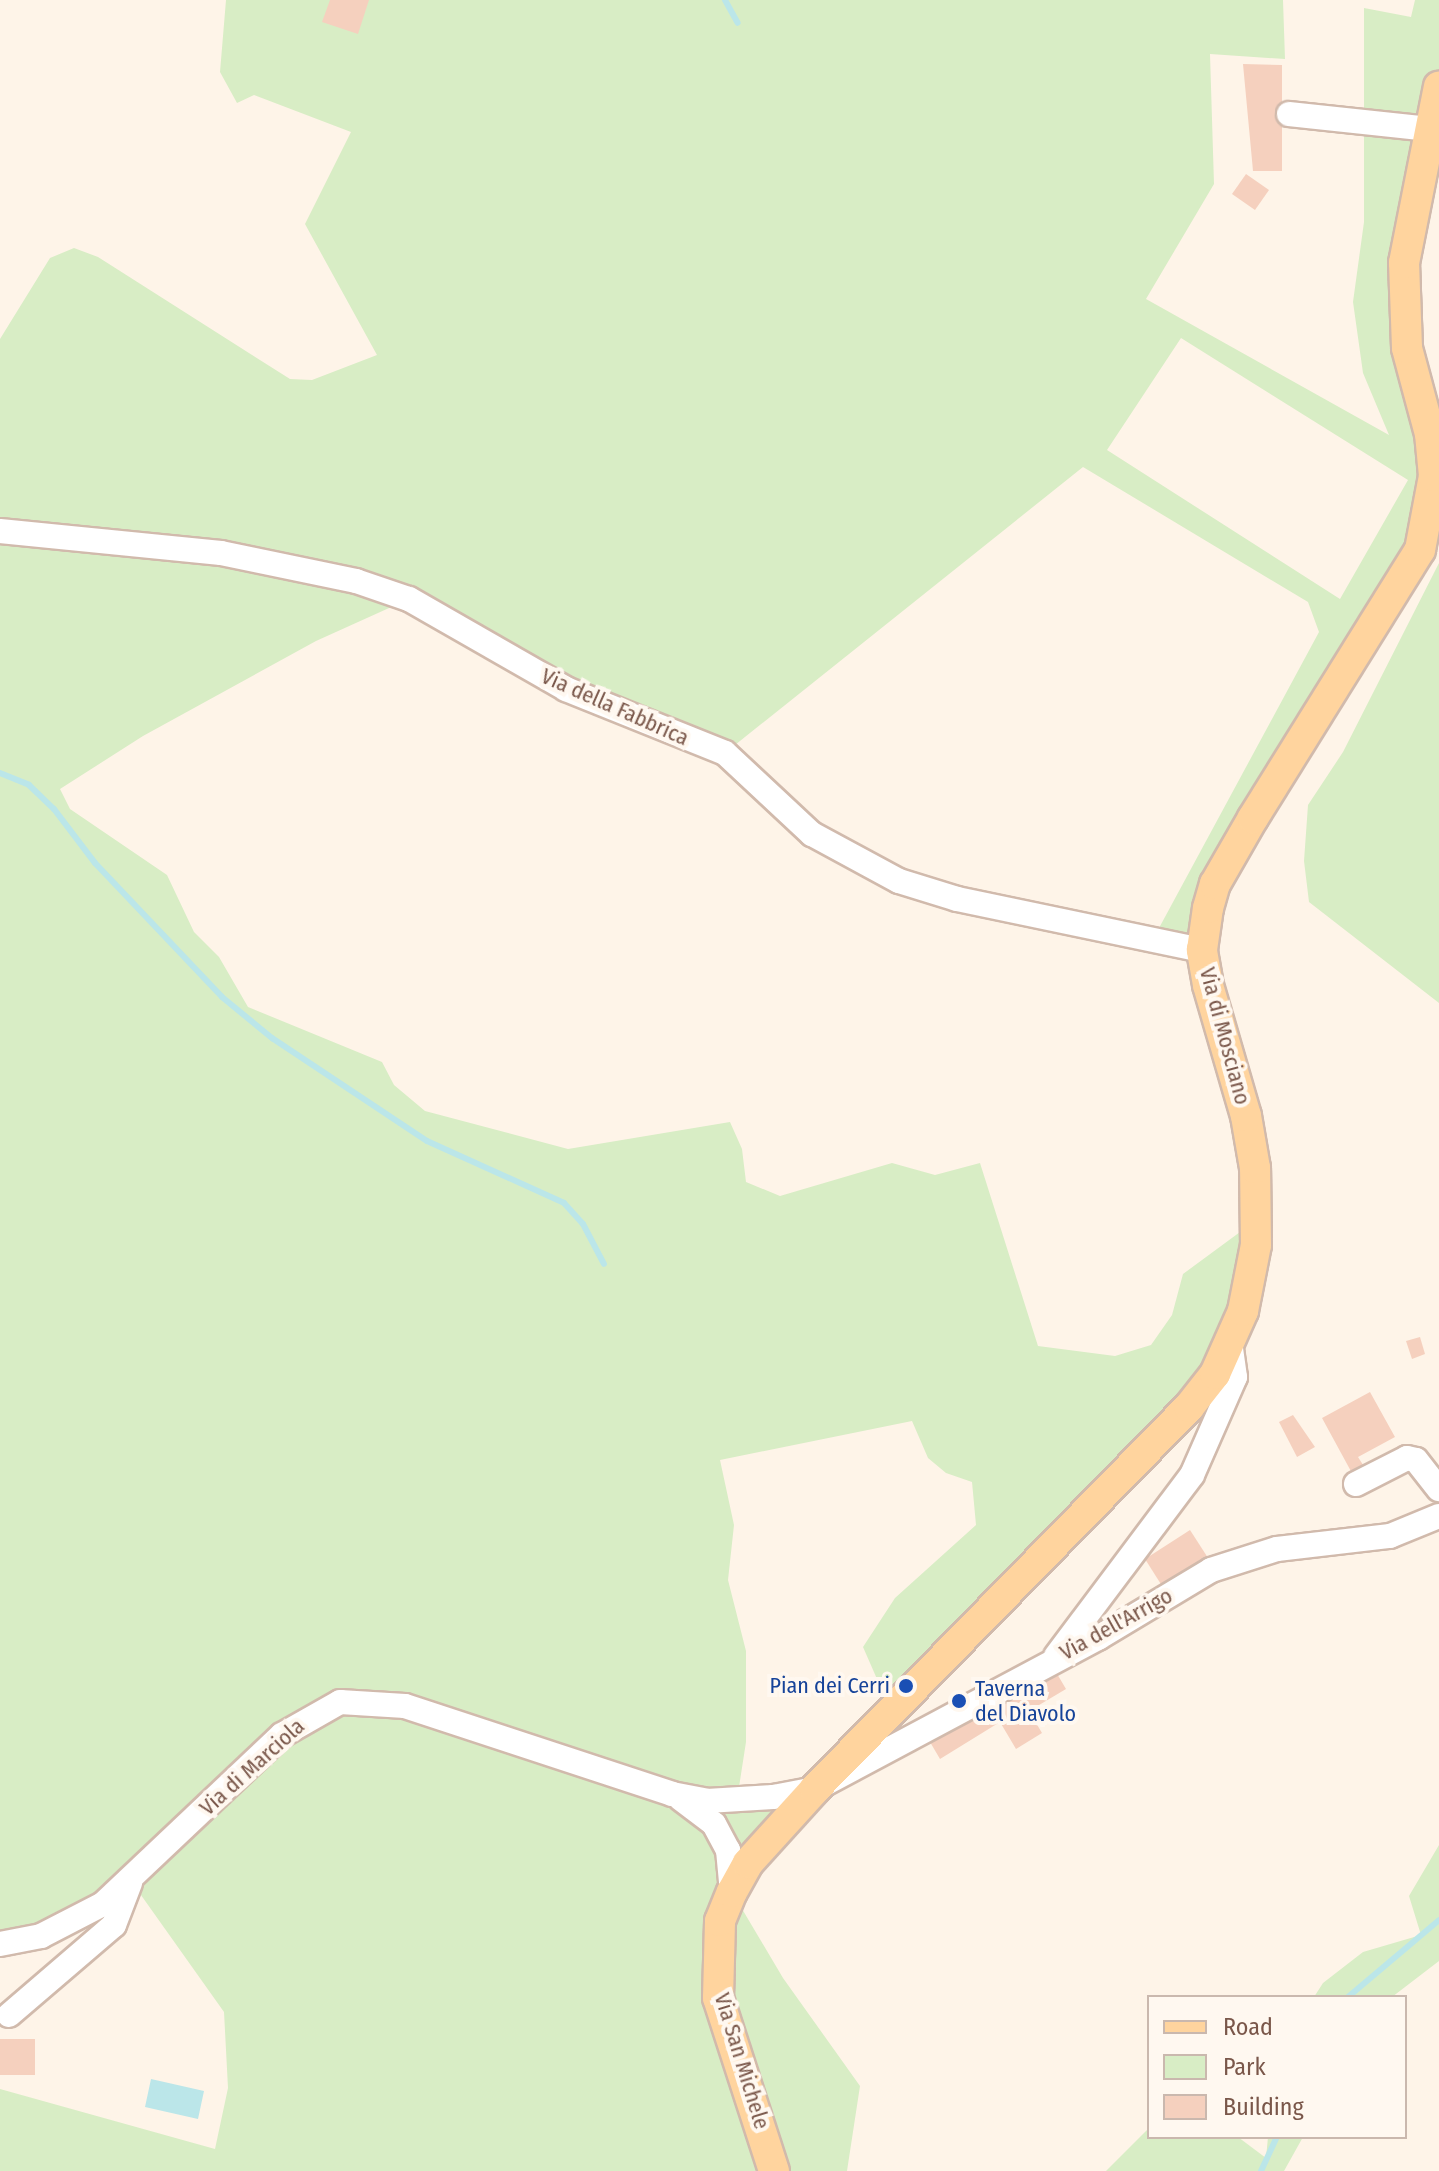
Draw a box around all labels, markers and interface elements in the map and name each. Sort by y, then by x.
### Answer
street label: Via della Fabbrica [537,663,693,751]
street label: Via di Mosciano [1194,965,1256,1107]
street label: Via dell'Arrigo [1055,1582,1177,1666]
place label: Pian dei Cerri [770,1673,890,1699]
place label: Taverna del Diavolo [975,1675,1076,1726]
marker: Pian dei Cerri [897,1677,915,1695]
marker: Taverna del Diavolo [950,1692,968,1710]
street label: Via di Marciola [194,1713,310,1821]
street label: Via San Michele [709,1990,775,2132]
legend [1147,1995,1407,2139]
text: Road [1223,2013,1273,2041]
text: Park [1223,2053,1266,2081]
text: Building [1223,2093,1304,2121]

